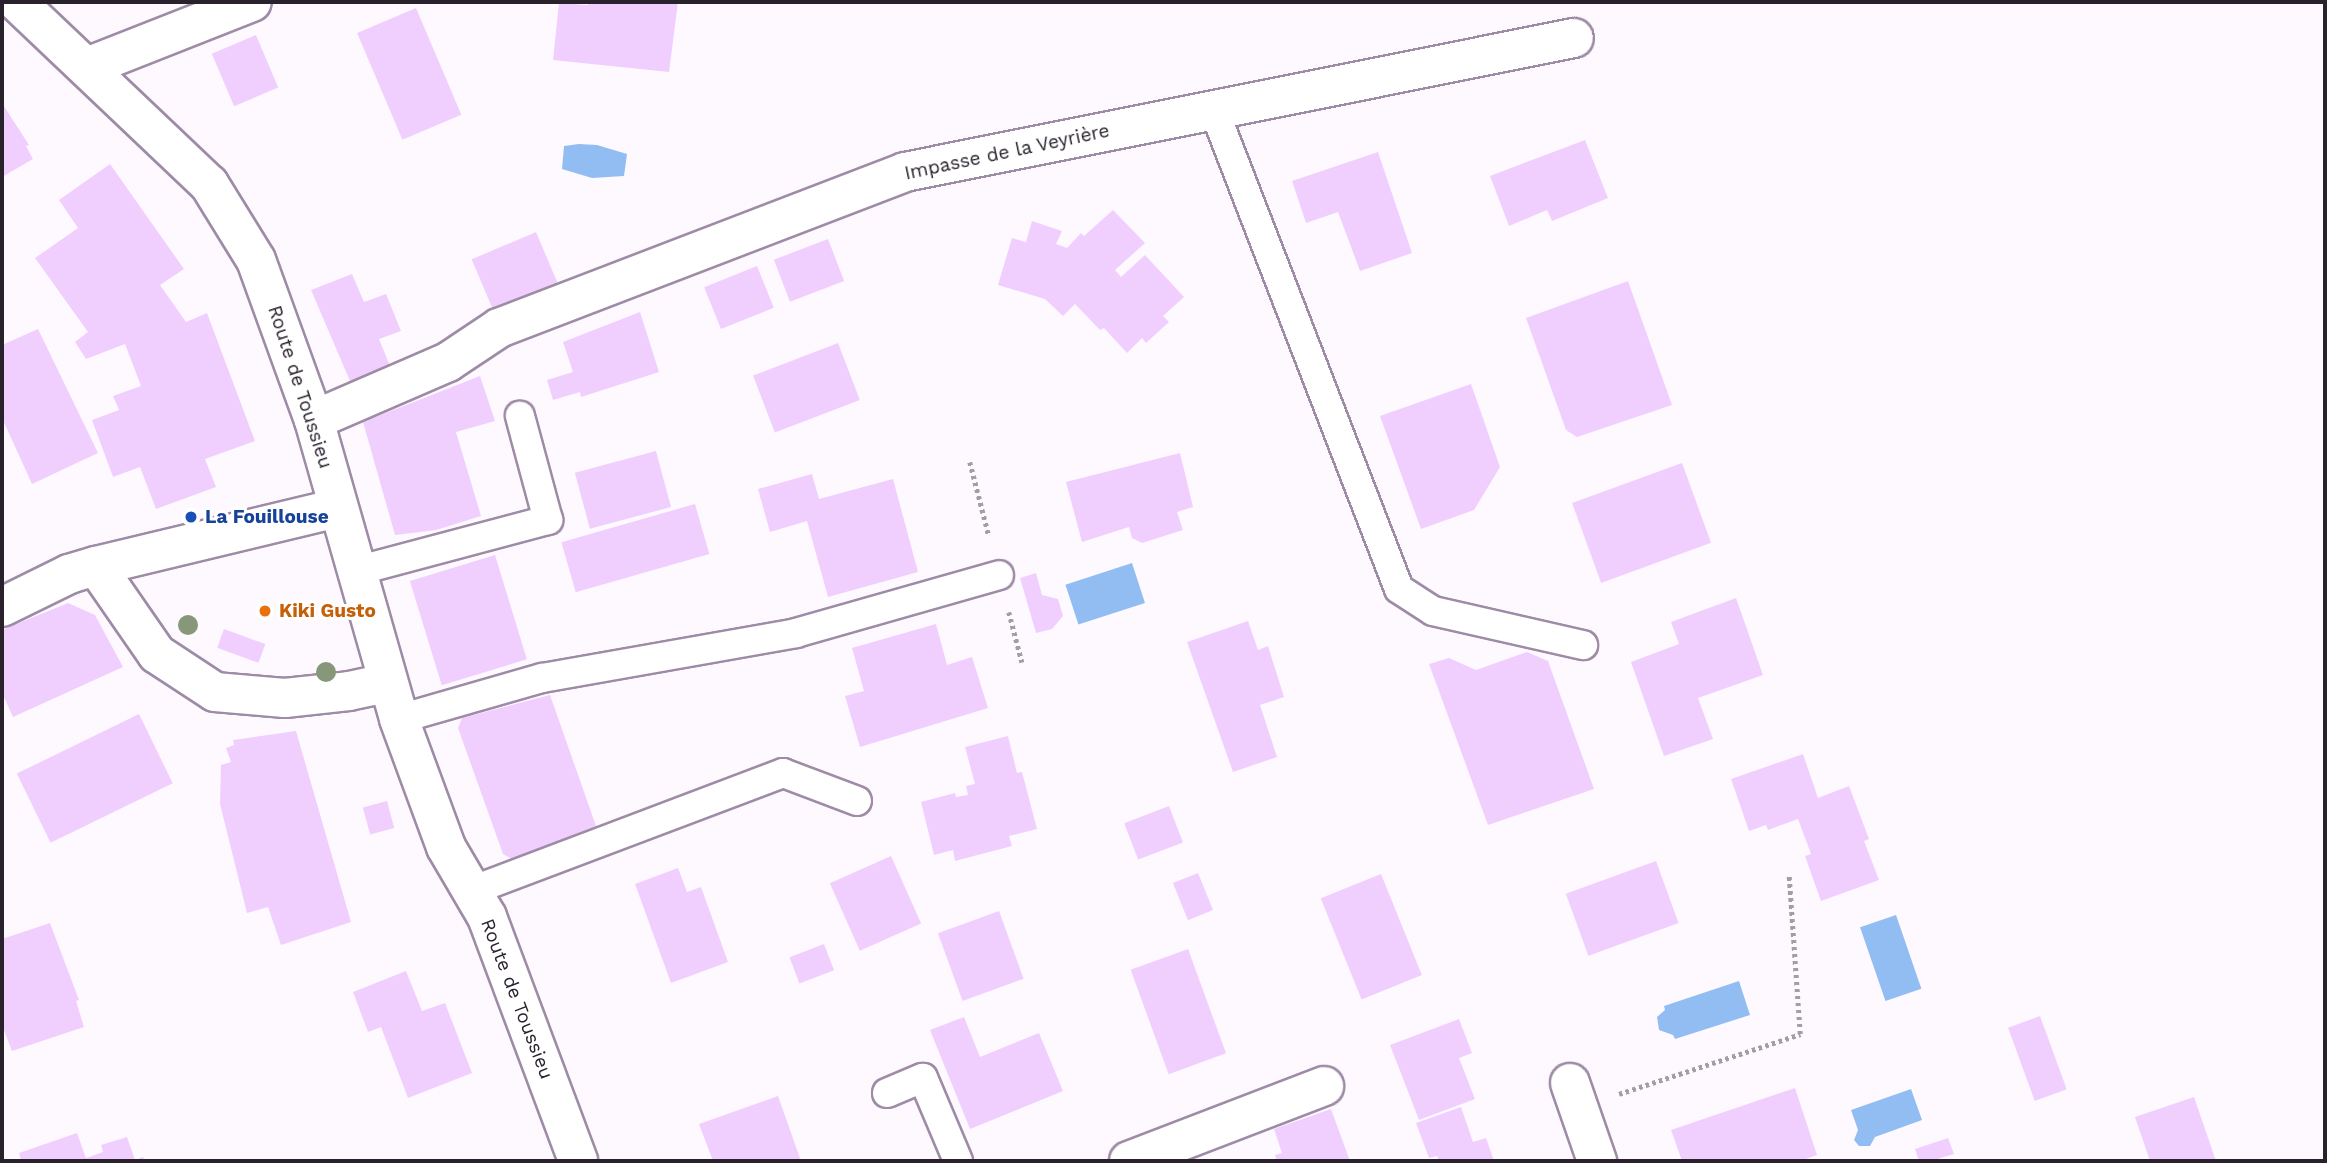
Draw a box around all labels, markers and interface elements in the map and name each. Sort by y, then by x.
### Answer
street label: Impasse de la Veyrière [902,119,1112,185]
street label: Route de Toussieu [263,302,337,472]
place label: La Fouillouse [205,506,329,528]
marker: La Fouillouse [183,509,199,525]
place label: Kiki Gusto [279,600,376,622]
marker: Kiki Gusto [257,603,273,619]
street label: Route de Toussieu [476,915,558,1083]

